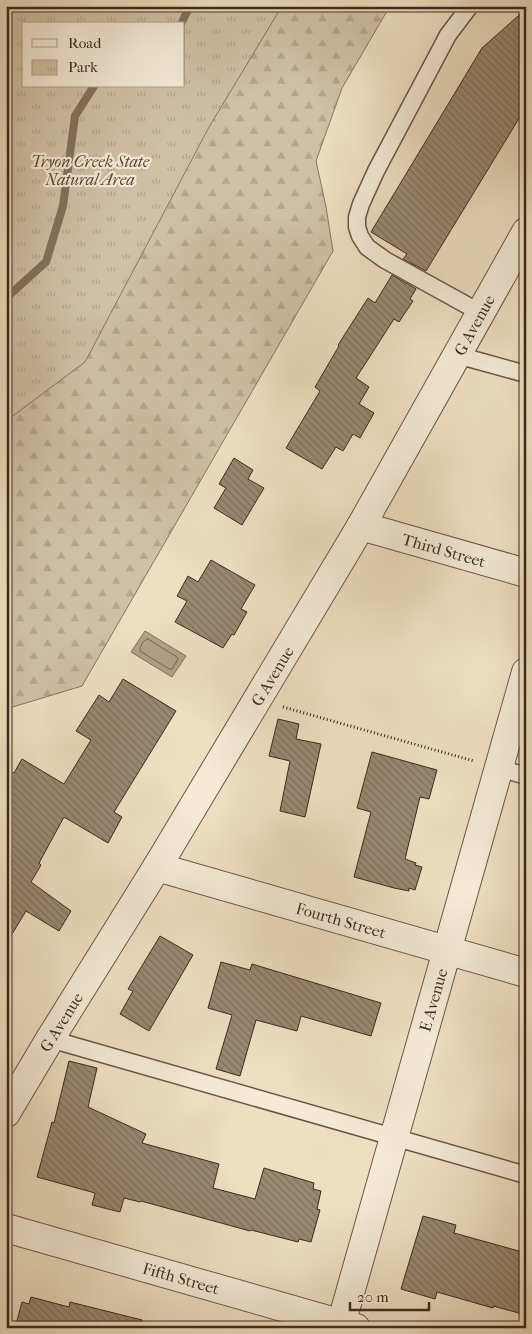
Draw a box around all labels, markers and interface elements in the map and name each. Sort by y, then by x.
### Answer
legend [22,22,185,88]
text: Road [68,34,102,52]
text: Park [68,58,98,76]
park label: Tryon Creek State Natural Area [31,152,150,189]
street label: G Avenue [450,292,499,359]
street label: Third Street [400,530,488,572]
street label: G Avenue [247,643,298,710]
street label: Fourth Street [294,899,388,942]
street label: E Avenue [415,966,452,1034]
street label: G Avenue [36,989,87,1055]
street label: Fifth Street [140,1258,222,1299]
scale bar [350,1279,428,1311]
text: 20 m [357,1288,389,1306]

